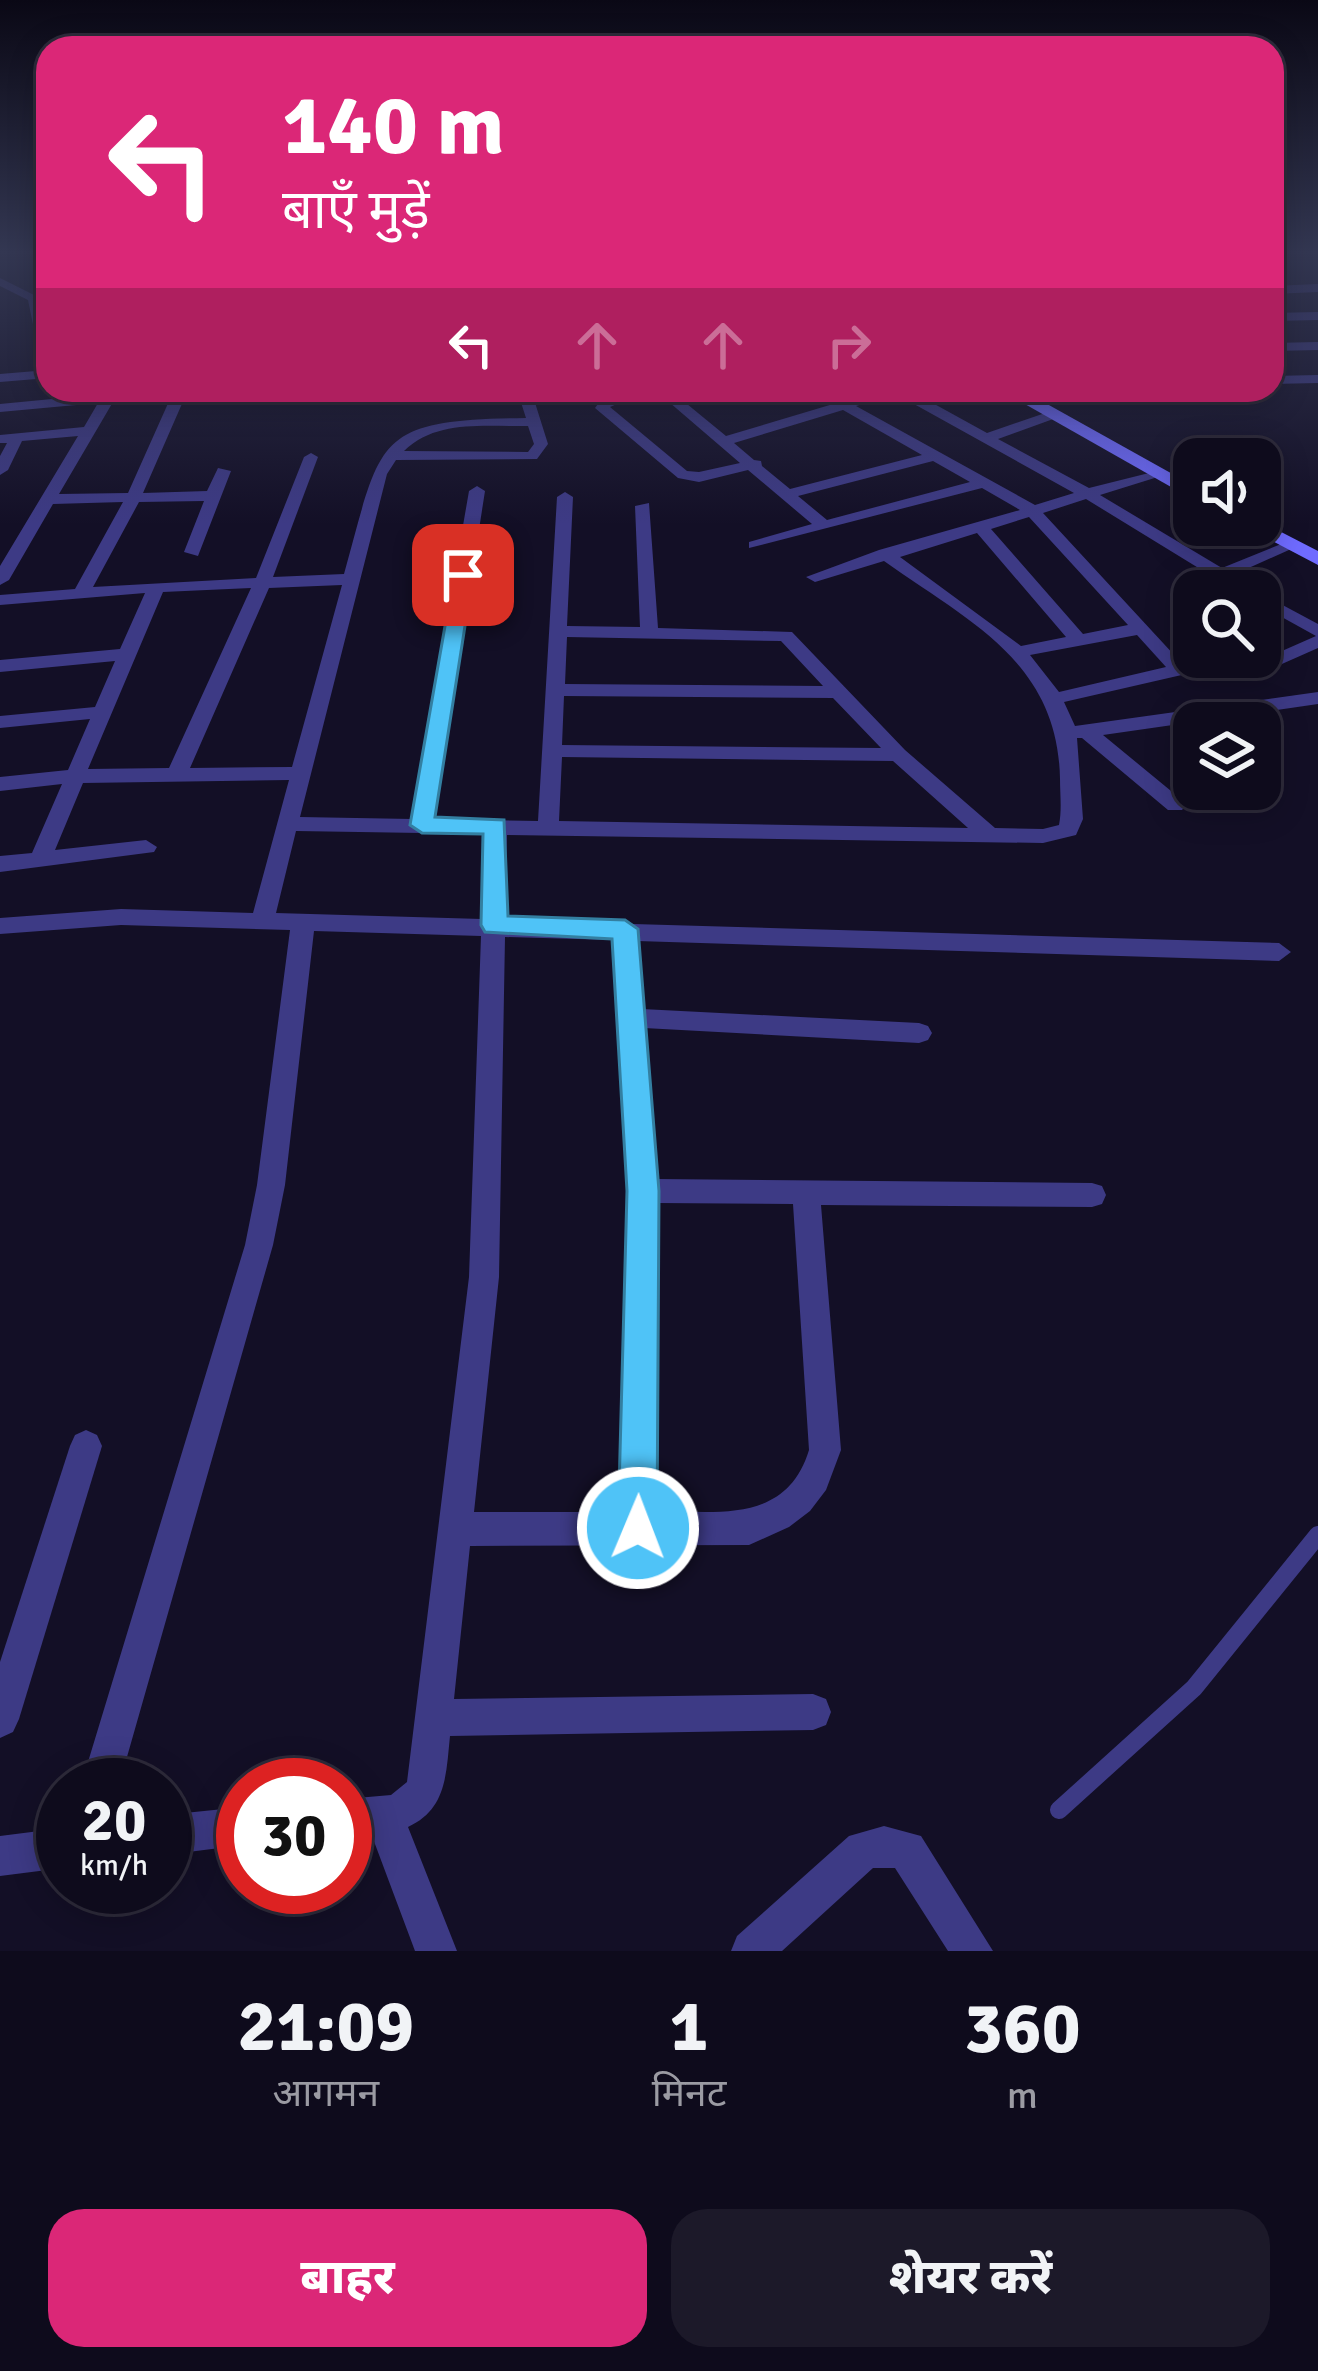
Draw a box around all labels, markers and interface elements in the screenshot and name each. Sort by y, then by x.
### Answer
text: 140 m [282,74,504,178]
icon: left [84,84,240,240]
text: बाएँ मुड़ें [282,177,430,244]
icon: left [438,312,504,378]
icon: ahead [564,312,630,378]
icon: ahead [690,312,756,378]
icon: right [816,312,882,378]
map controls [1173,438,1281,810]
button: sound [1173,438,1281,546]
pin [412,524,514,626]
icon: arrive [430,542,496,608]
button: search [1173,570,1281,678]
button: layers [1173,702,1281,810]
position arrow [575,1465,701,1591]
speed limit sign: 30 [216,1758,372,1914]
text: 20 [82,1784,146,1858]
text: km/h [80,1847,148,1884]
text: 21:09 [237,1982,414,2071]
text: 1 [670,1982,708,2071]
text: 360 [964,1984,1081,2073]
text: आगमन [272,2069,379,2117]
text: मिनट [652,2069,726,2117]
text: m [1007,2071,1038,2119]
button: बाहर [48,2209,647,2347]
button: शेयर करें [671,2209,1270,2347]

